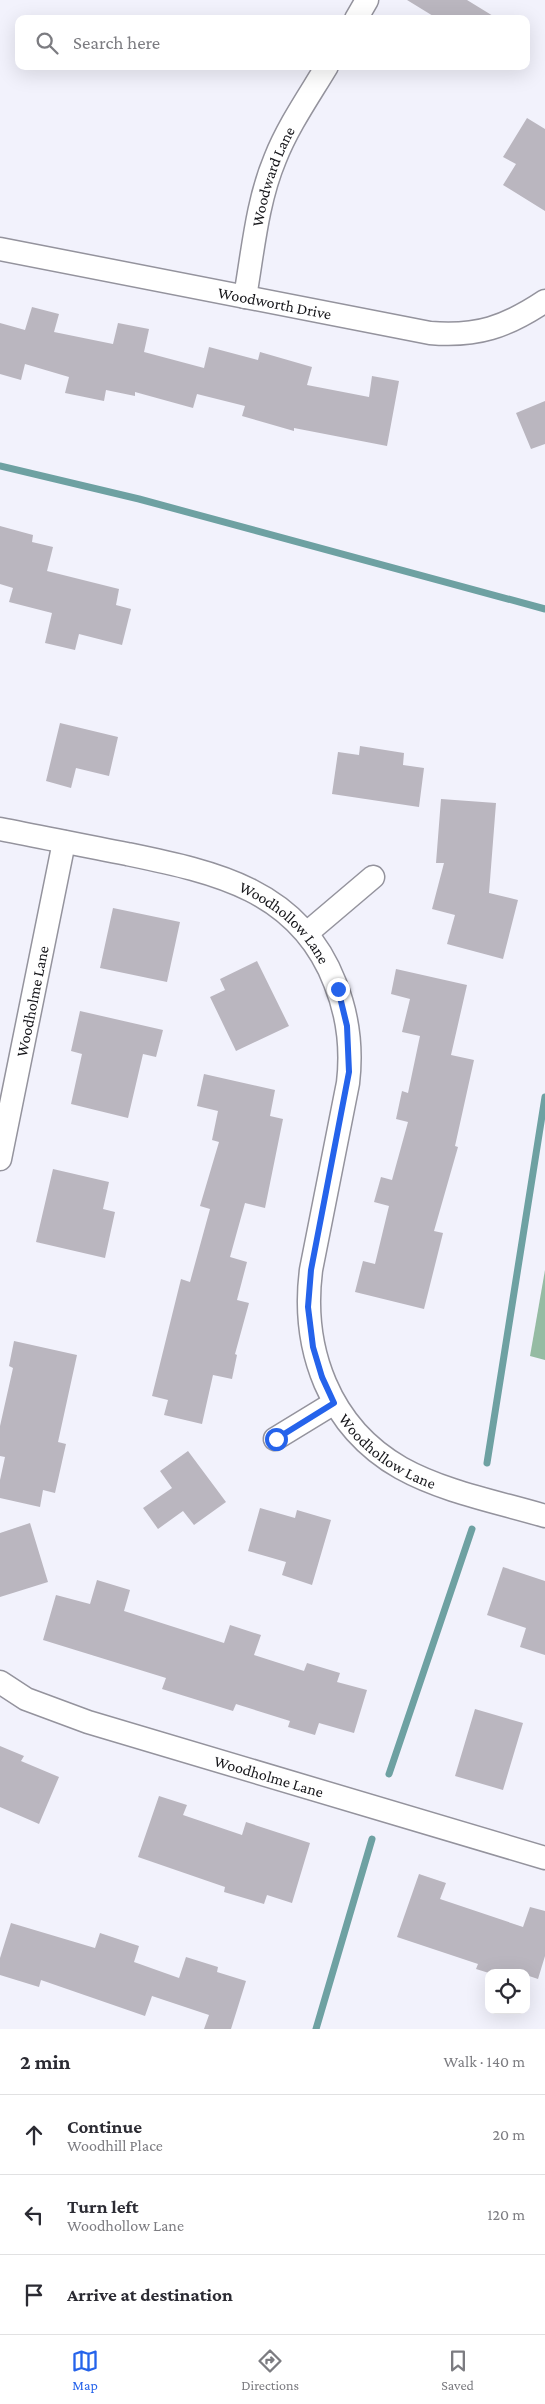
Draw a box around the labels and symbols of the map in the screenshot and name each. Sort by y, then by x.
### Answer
street label: Woodward Lane [248,124,298,228]
street label: Woodworth Drive [217,284,333,323]
street label: Woodhollow Lane [237,878,333,967]
street label: Woodholme Lane [13,944,52,1058]
route end [327,978,350,1001]
street label: Woodhollow Lane [336,1410,438,1492]
route start [265,1428,288,1451]
street label: Woodholme Lane [212,1752,325,1801]

